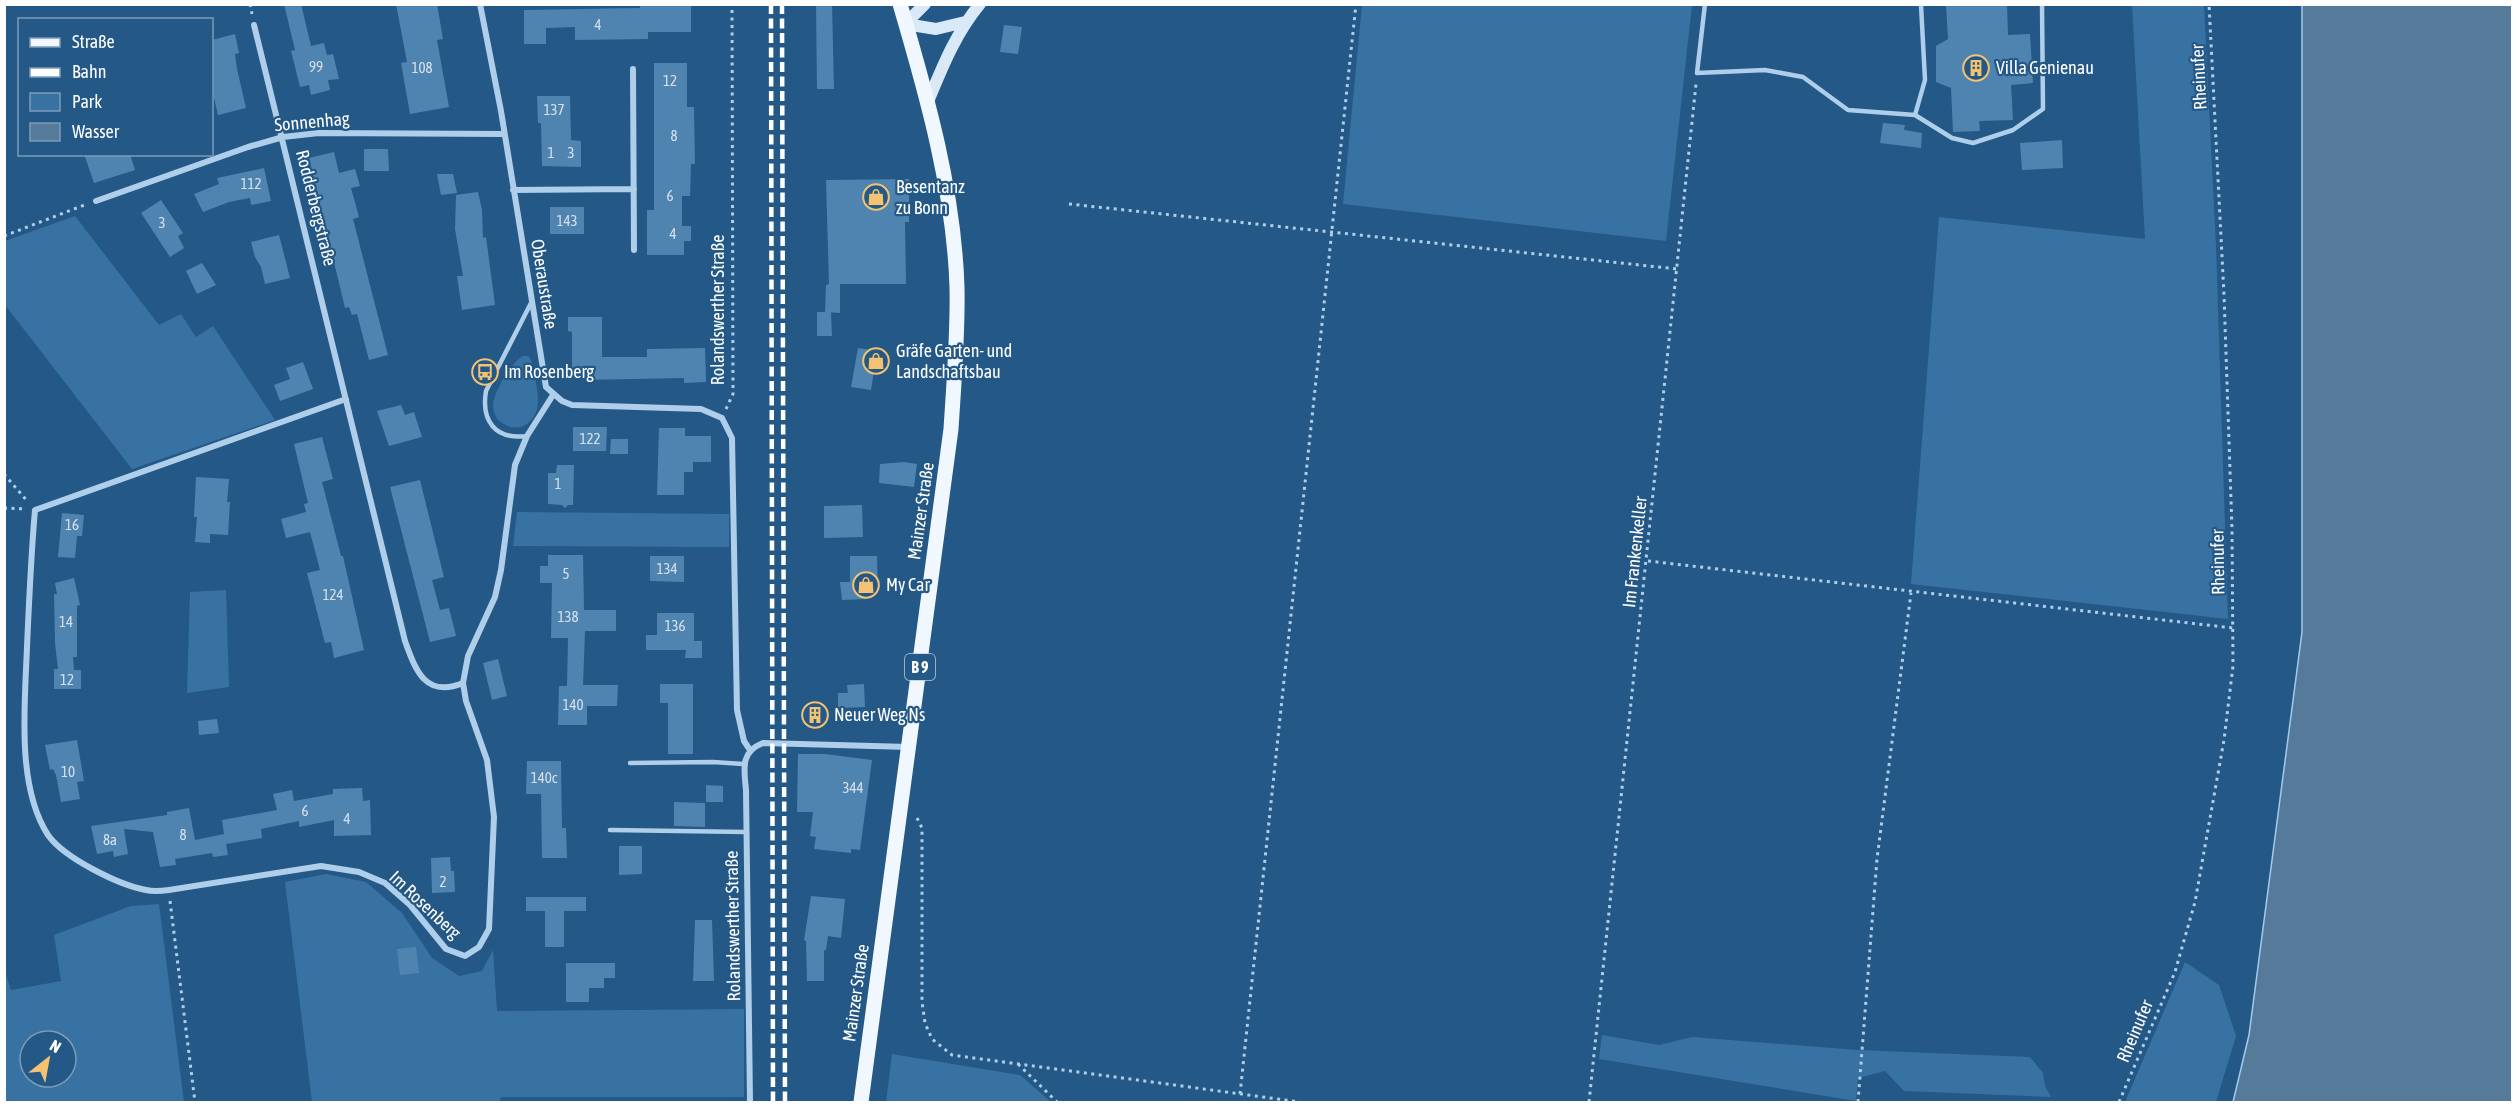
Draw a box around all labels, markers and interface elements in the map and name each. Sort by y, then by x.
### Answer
house number: 4 [594,16,602,33]
legend [18,18,213,156]
text: Straße [72,31,115,52]
street label: Rheinufer [2186,43,2211,110]
building icon: Villa Genienau [1961,53,1991,83]
place label: Villa Genienau [1996,57,2094,78]
house number: 99 [309,58,323,75]
house number: 108 [411,59,433,76]
text: Bahn [72,61,106,82]
house number: 12 [663,72,677,89]
text: Park [72,91,102,112]
house number: 137 [543,101,565,118]
street label: Sonnenhag [274,108,351,135]
text: Wasser [72,121,120,142]
house number: 8 [670,127,678,144]
house number: 1 [547,144,555,161]
house number: 3 [567,144,575,161]
street label: Rodderbergstraße [292,148,341,268]
house number: 112 [240,175,262,192]
place label: Besentanz zu Bonn [896,176,965,218]
shop icon: Besentanz zu Bonn [861,182,891,212]
house number: 6 [666,187,674,204]
house number: 143 [556,212,578,229]
house number: 3 [158,214,166,231]
house number: 4 [669,225,677,242]
street label: Rolandswerther Straße [707,235,728,385]
street label: Oberaustraße [527,237,562,330]
place label: Gräfe Garten- und Landschaftsbau [896,340,1012,382]
shop icon: Gräfe Garten- und Landschaftsbau [861,346,891,376]
bus stop icon: Im Rosenberg [470,357,500,387]
place label: Im Rosenberg [504,361,594,382]
house number: 122 [579,430,601,447]
street label: Mainzer Straße [903,461,938,561]
house number: 1 [554,475,562,492]
street label: Im Frankenkeller [1618,494,1651,609]
house number: 16 [65,516,79,533]
street label: Rheinufer [2206,528,2229,595]
house number: 134 [656,560,678,577]
house number: 5 [562,565,570,582]
shop icon: My Car [851,570,881,600]
place label: My Car [886,574,930,595]
house number: 124 [322,586,344,603]
house number: 138 [557,608,579,625]
house number: 14 [59,613,73,630]
house number: 136 [664,617,686,634]
road number: B 9 [905,654,935,680]
house number: 12 [60,671,74,688]
house number: 140 [562,696,584,713]
building icon: Neuer Weg Ns [800,700,830,730]
place label: Neuer Weg Ns [834,704,925,725]
house number: 10 [61,763,75,780]
house number: 140c [531,769,558,786]
house number: 344 [842,779,864,796]
house number: 6 [301,802,309,819]
house number: 4 [343,810,351,827]
house number: 8 [179,826,187,843]
house number: 8a [103,831,117,848]
street label: Rolandswerther Straße [721,851,744,1002]
street label: Im Rosenberg [385,866,466,943]
house number: 2 [439,873,447,890]
street label: Mainzer Straße [838,943,873,1043]
street label: Rheinufer [2112,996,2157,1065]
north arrow [18,1029,78,1089]
text: N [47,1036,64,1056]

